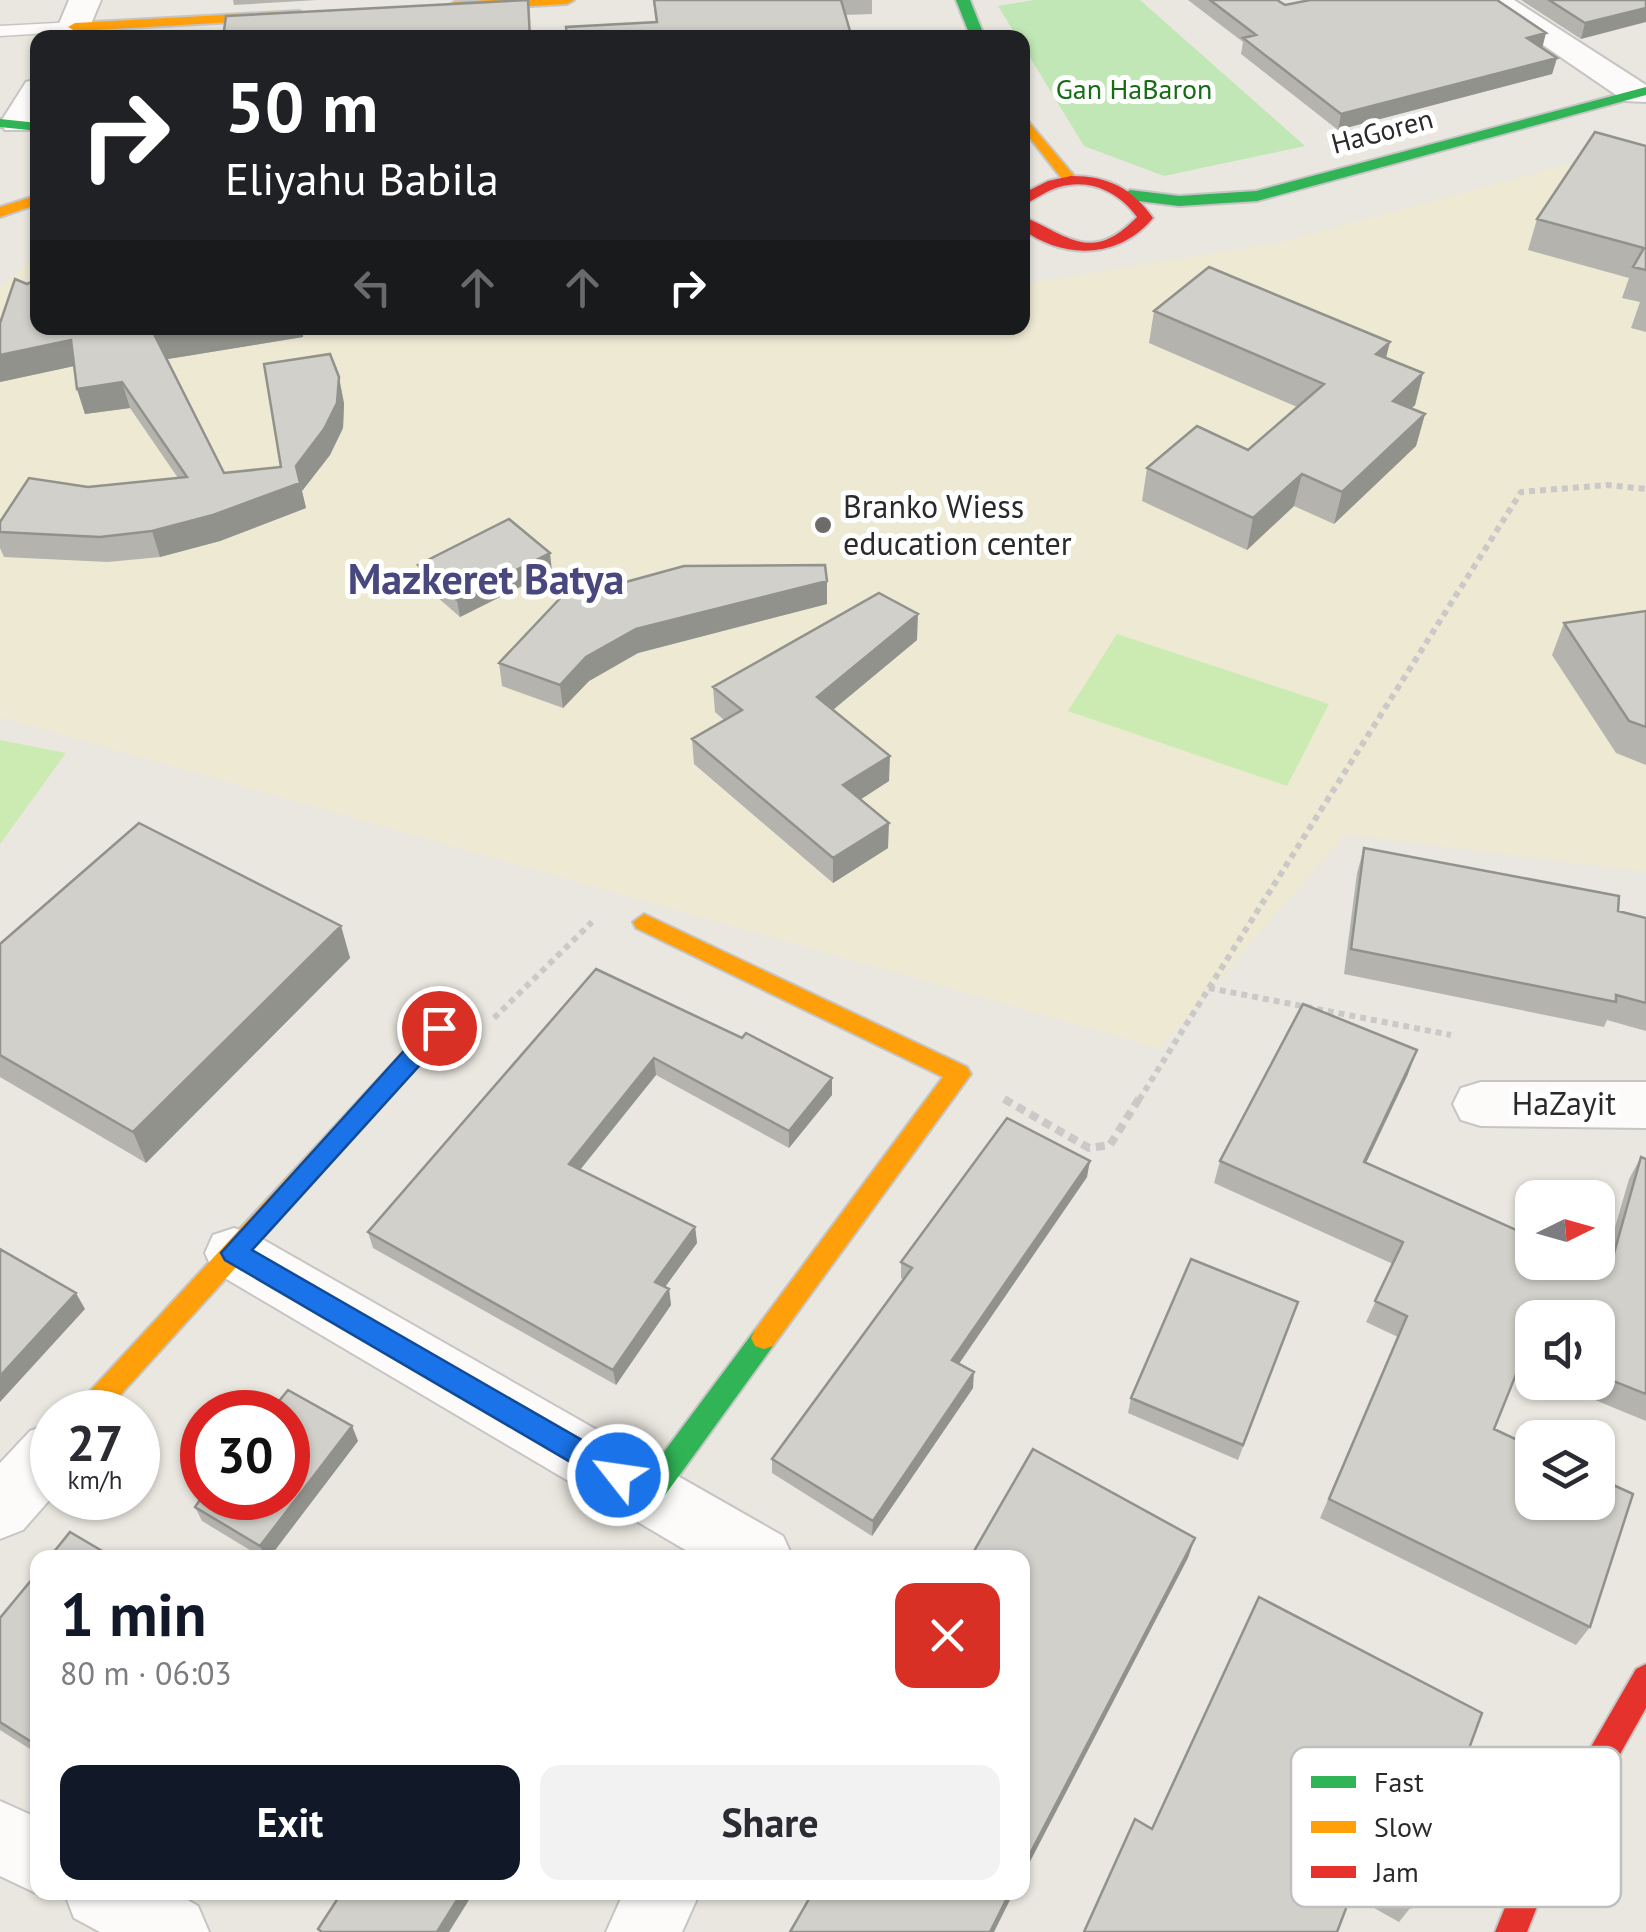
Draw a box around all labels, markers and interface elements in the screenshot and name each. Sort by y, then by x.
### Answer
text: 50 m [225,61,378,151]
icon: right [60,70,190,200]
park label: Gan HaBaron [1056,70,1212,107]
street label: HaGoren [1327,99,1437,162]
text: Eliyahu Babila [225,149,499,207]
icon: left [345,260,400,315]
icon: ahead [450,260,505,315]
icon: ahead [555,260,610,315]
icon: right [660,260,715,315]
place label: Branko Wiess education center [843,485,1072,564]
marker: Branko Wiess education center [812,514,834,536]
district label: Mazkeret Batya [348,551,624,606]
pin [397,986,482,1071]
icon: arrive [412,1001,467,1056]
street label: HaZayit [1512,1082,1616,1124]
north arrow [1515,1180,1615,1280]
map controls [1515,1180,1615,1520]
button: sound [1515,1300,1615,1400]
speed limit sign: 30 [180,1390,310,1520]
text: 27 [67,1410,123,1475]
button: layers [1515,1420,1615,1520]
position arrow [566,1423,670,1527]
text: km/h [68,1464,122,1496]
text: 1 min [60,1575,206,1653]
button: close [895,1583,1000,1688]
text: 80 m · 06:03 [60,1652,232,1694]
legend [1291,1747,1621,1907]
text: Fast [1374,1763,1424,1800]
button: Exit [60,1765,520,1880]
button: Share [540,1765,1000,1880]
text: Slow [1374,1808,1433,1845]
text: Jam [1373,1853,1419,1890]

